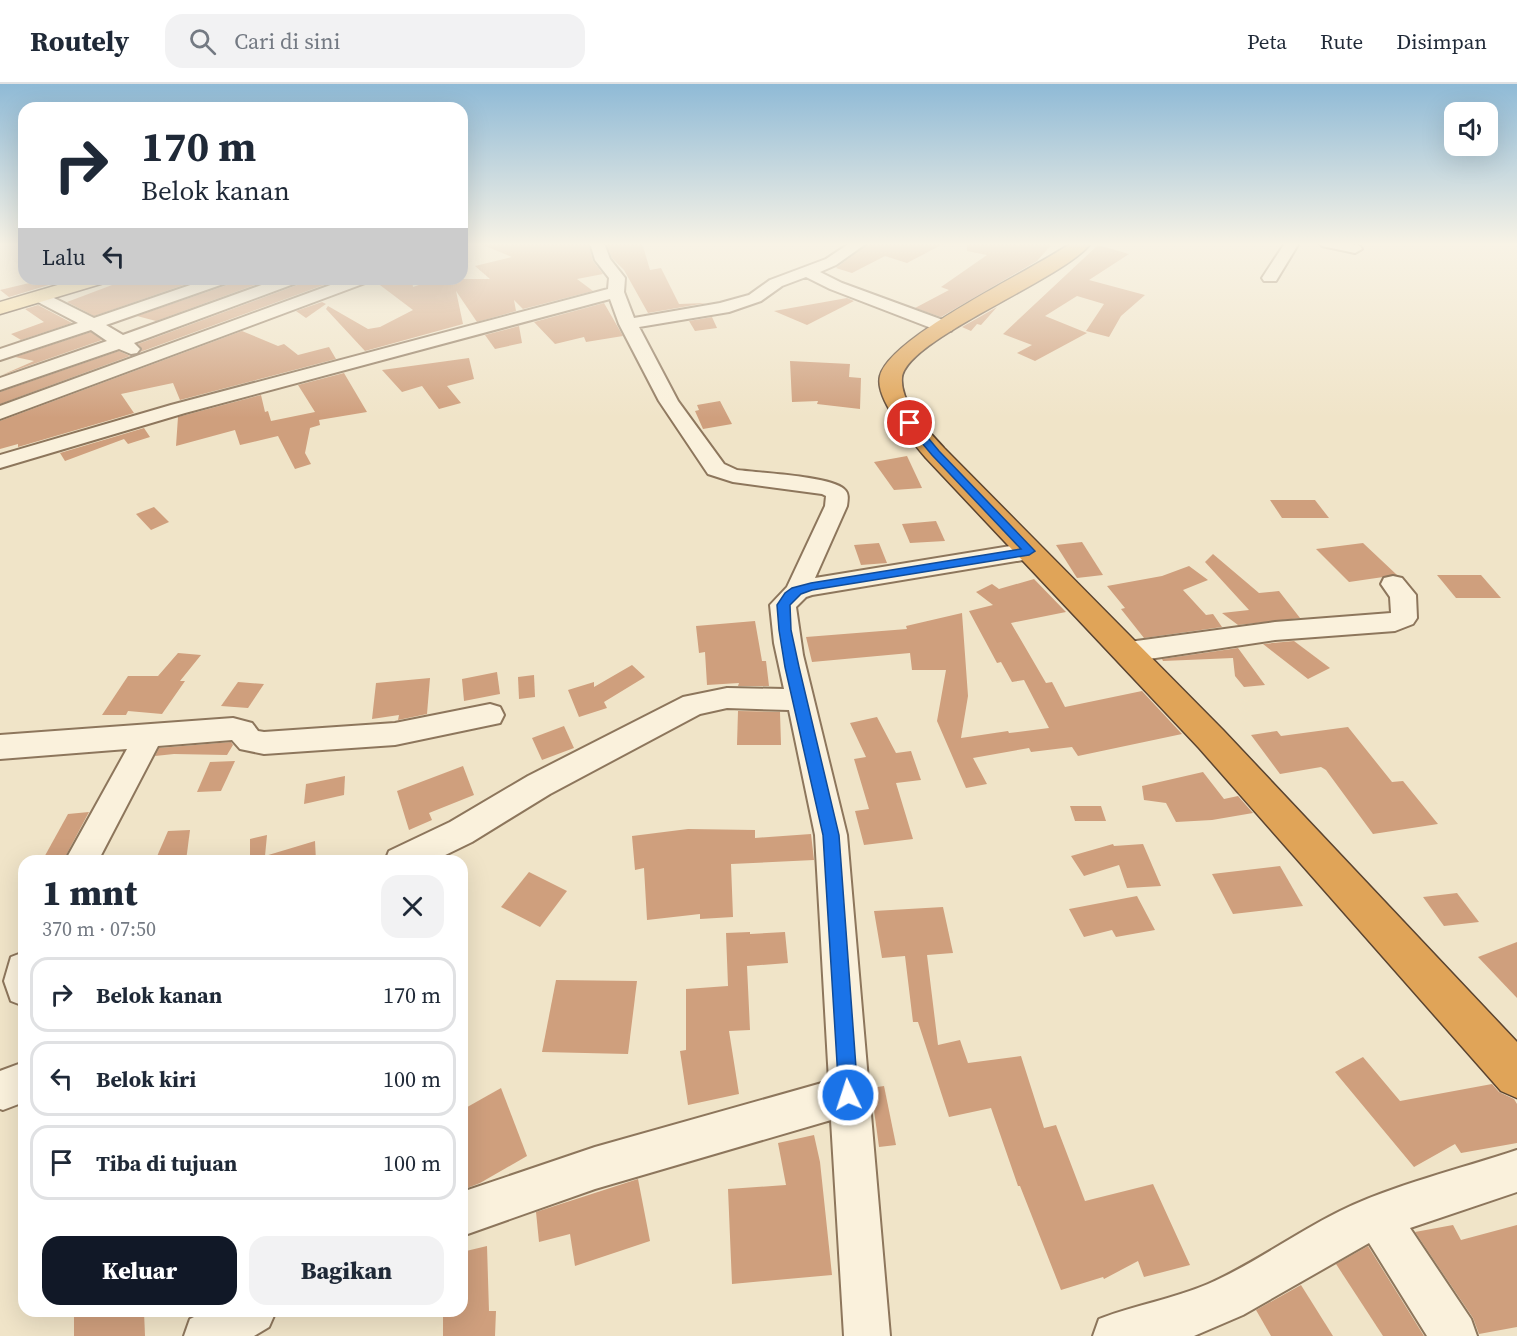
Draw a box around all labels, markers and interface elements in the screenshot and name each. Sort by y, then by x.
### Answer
search box [165,14,585,68]
text: Routely [30,22,129,60]
icon: search [186,25,219,58]
text: Cari di sini [234,26,340,56]
text: Peta [1247,27,1287,56]
text: Rute [1320,27,1363,56]
text: Disimpan [1396,27,1487,56]
map controls [1444,102,1498,156]
button: sound [1444,102,1498,156]
text: 170 m [141,117,256,175]
icon: right [42,126,120,204]
text: Belok kanan [141,172,290,209]
icon: left [97,240,130,273]
text: Lalu [42,242,85,272]
pin [884,397,935,448]
icon: arrive [893,406,926,439]
text: 1 mnt [42,868,137,917]
button: close [381,875,444,938]
text: 370 m · 07:50 [42,915,156,943]
icon: right [45,978,78,1011]
text: Belok kanan [96,980,222,1010]
text: 170 m [383,980,441,1010]
icon: left [45,1062,78,1095]
position arrow [816,1063,880,1127]
text: Belok kiri [96,1064,196,1094]
text: 100 m [383,1064,441,1094]
icon: arrive [45,1146,78,1179]
text: Tiba di tujuan [96,1148,237,1178]
text: 100 m [383,1148,441,1178]
button: Keluar [42,1236,237,1305]
button: Bagikan [249,1236,444,1305]

